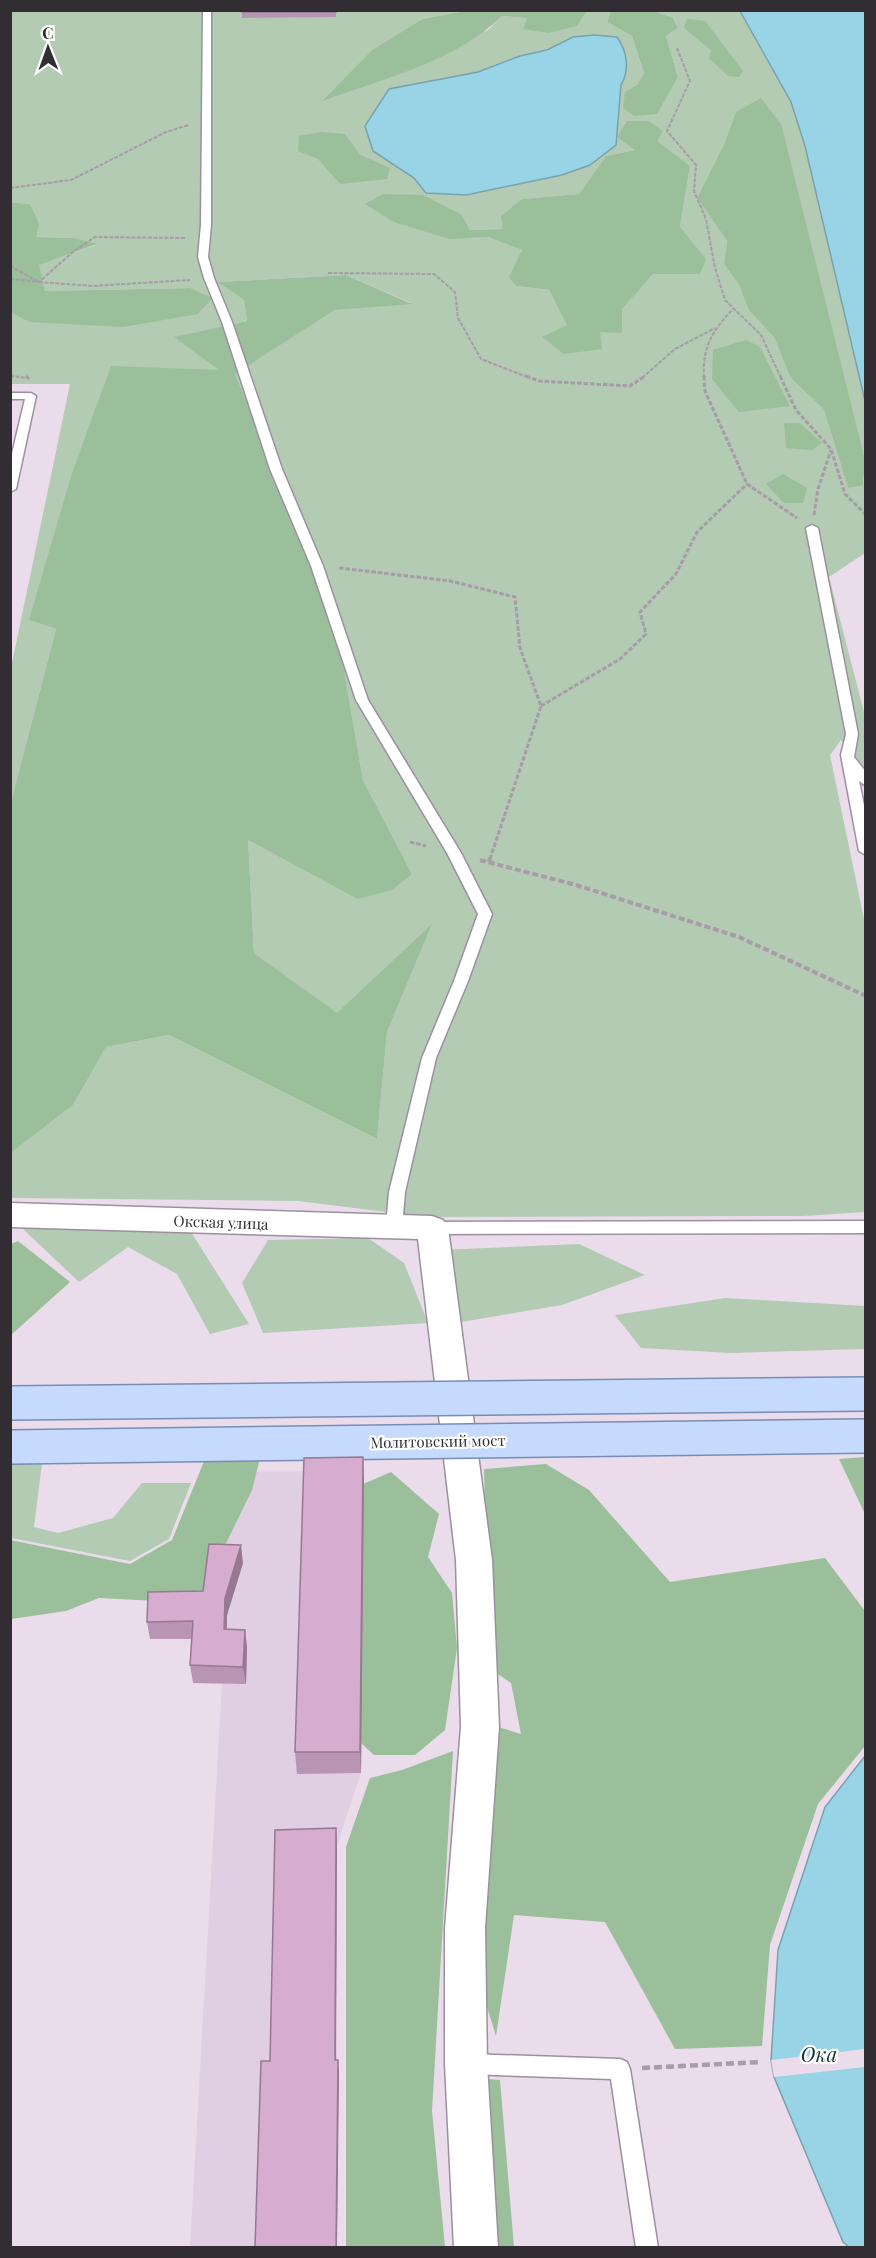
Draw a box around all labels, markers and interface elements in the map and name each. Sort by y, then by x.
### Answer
north arrow [18,18,78,78]
text: С [42,22,54,43]
street label: Окская улица [173,1210,269,1234]
street label: Молитовский мост [370,1430,506,1452]
water label: Ока [801,2040,837,2067]

